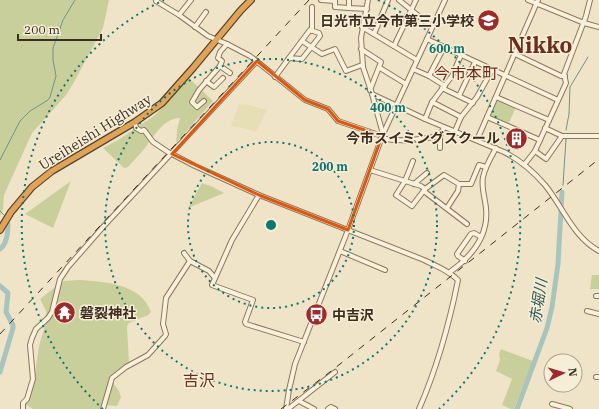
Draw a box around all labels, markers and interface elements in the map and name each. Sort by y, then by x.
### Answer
school or university icon: 日光市立今市第三小学校 [476,8,502,34]
place label: 日光市立今市第三小学校 [320,12,474,30]
scale bar [18,16,101,42]
text: 200 m [24,22,60,37]
district label: Nikko [508,30,572,59]
text: 600 m [429,41,465,56]
district label: 今市本町 [434,63,498,83]
street label: Ureiheishi Highway [35,90,155,174]
text: 400 m [370,100,406,115]
building icon: 今市スイミングスクール [503,125,529,151]
place label: 今市スイミングスクール [346,129,500,147]
text: 200 m [312,159,348,174]
centre of rings [264,218,278,232]
water label: 赤堀川 [525,275,551,325]
temple icon: 磐裂神社 [51,300,77,326]
bus stop icon: 中吉沢 [304,302,330,328]
place label: 磐裂神社 [80,304,136,322]
place label: 中吉沢 [332,306,374,324]
north arrow [543,353,583,393]
text: N [566,367,580,377]
district label: 吉沢 [183,370,215,390]

